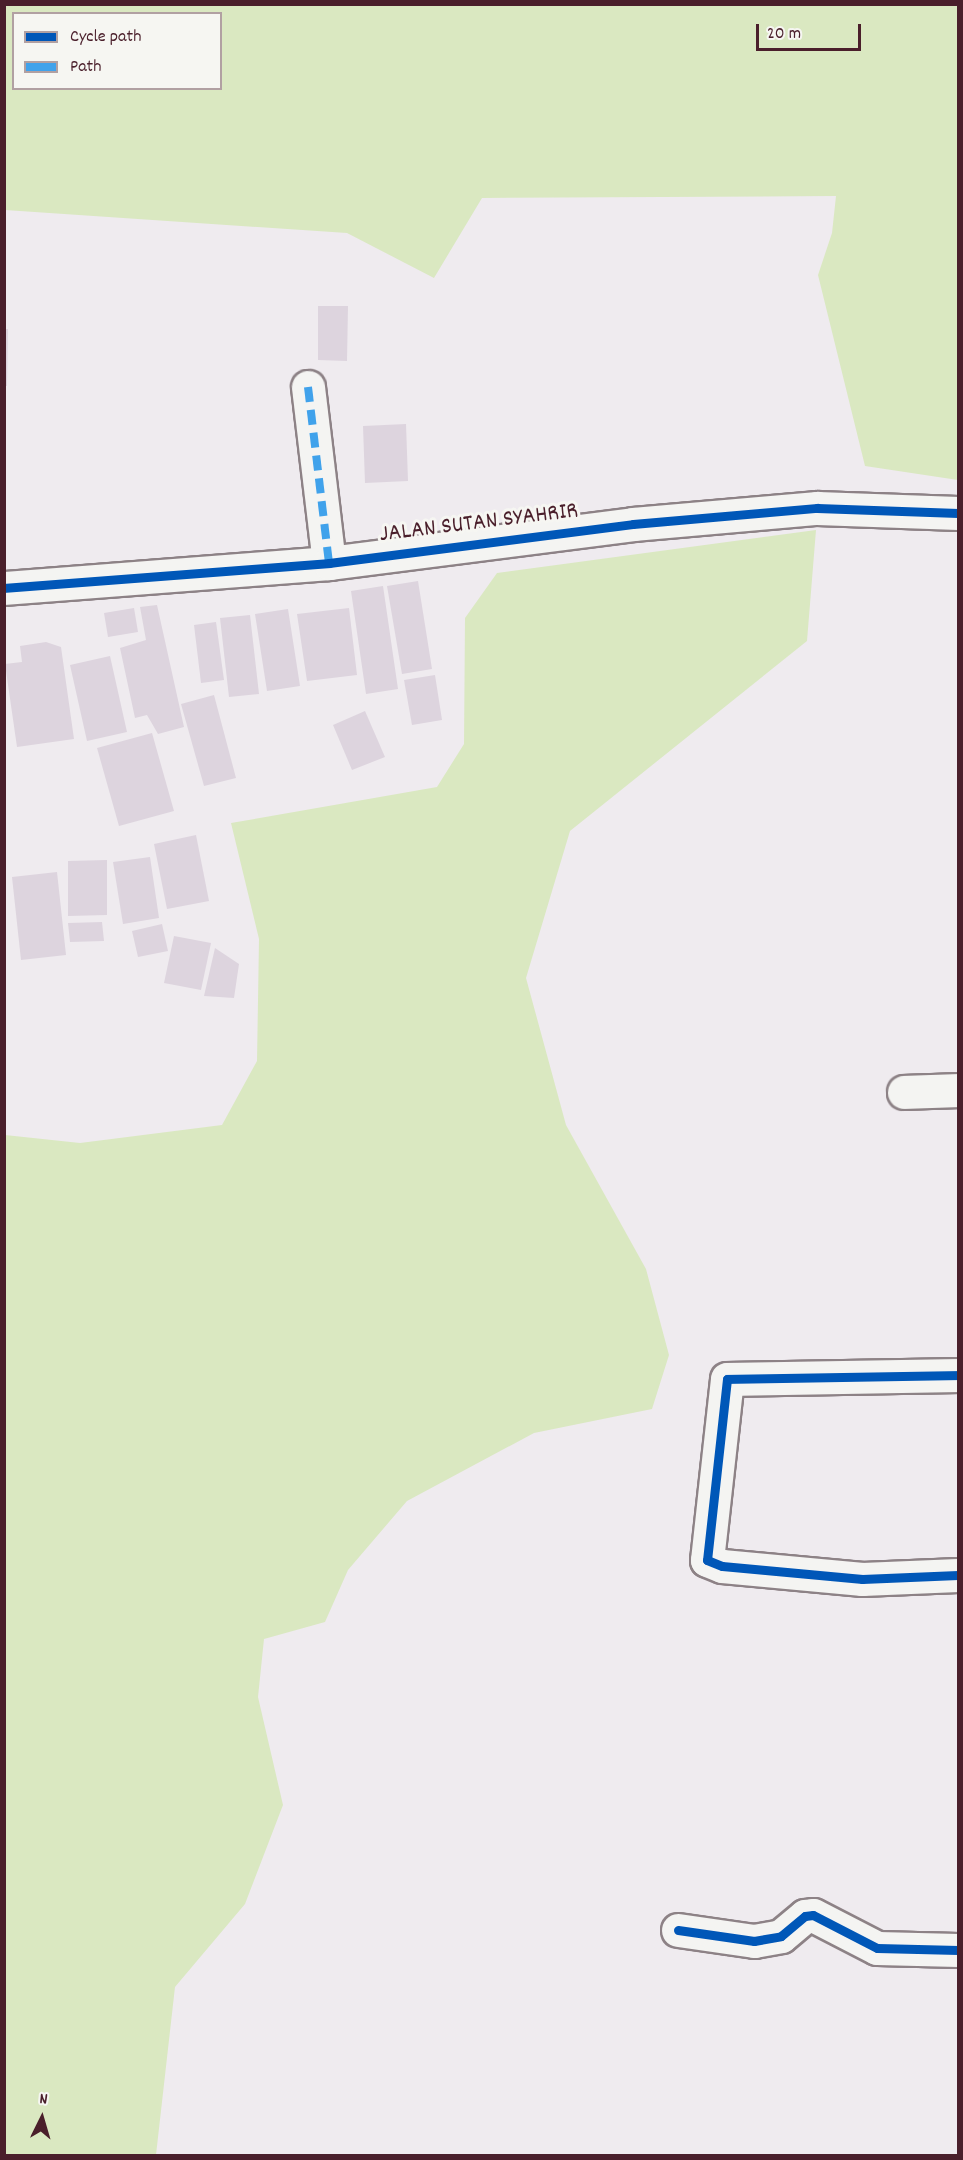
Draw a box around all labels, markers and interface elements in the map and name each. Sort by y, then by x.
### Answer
legend [12,12,222,90]
scale bar [759,12,864,50]
text: 20 m [767,22,801,47]
text: Cycle path [70,25,141,50]
text: Path [70,55,102,80]
street label: JALAN SUTAN SYAHRIR [378,498,580,550]
north arrow [12,2088,72,2148]
text: N [39,2088,49,2111]

